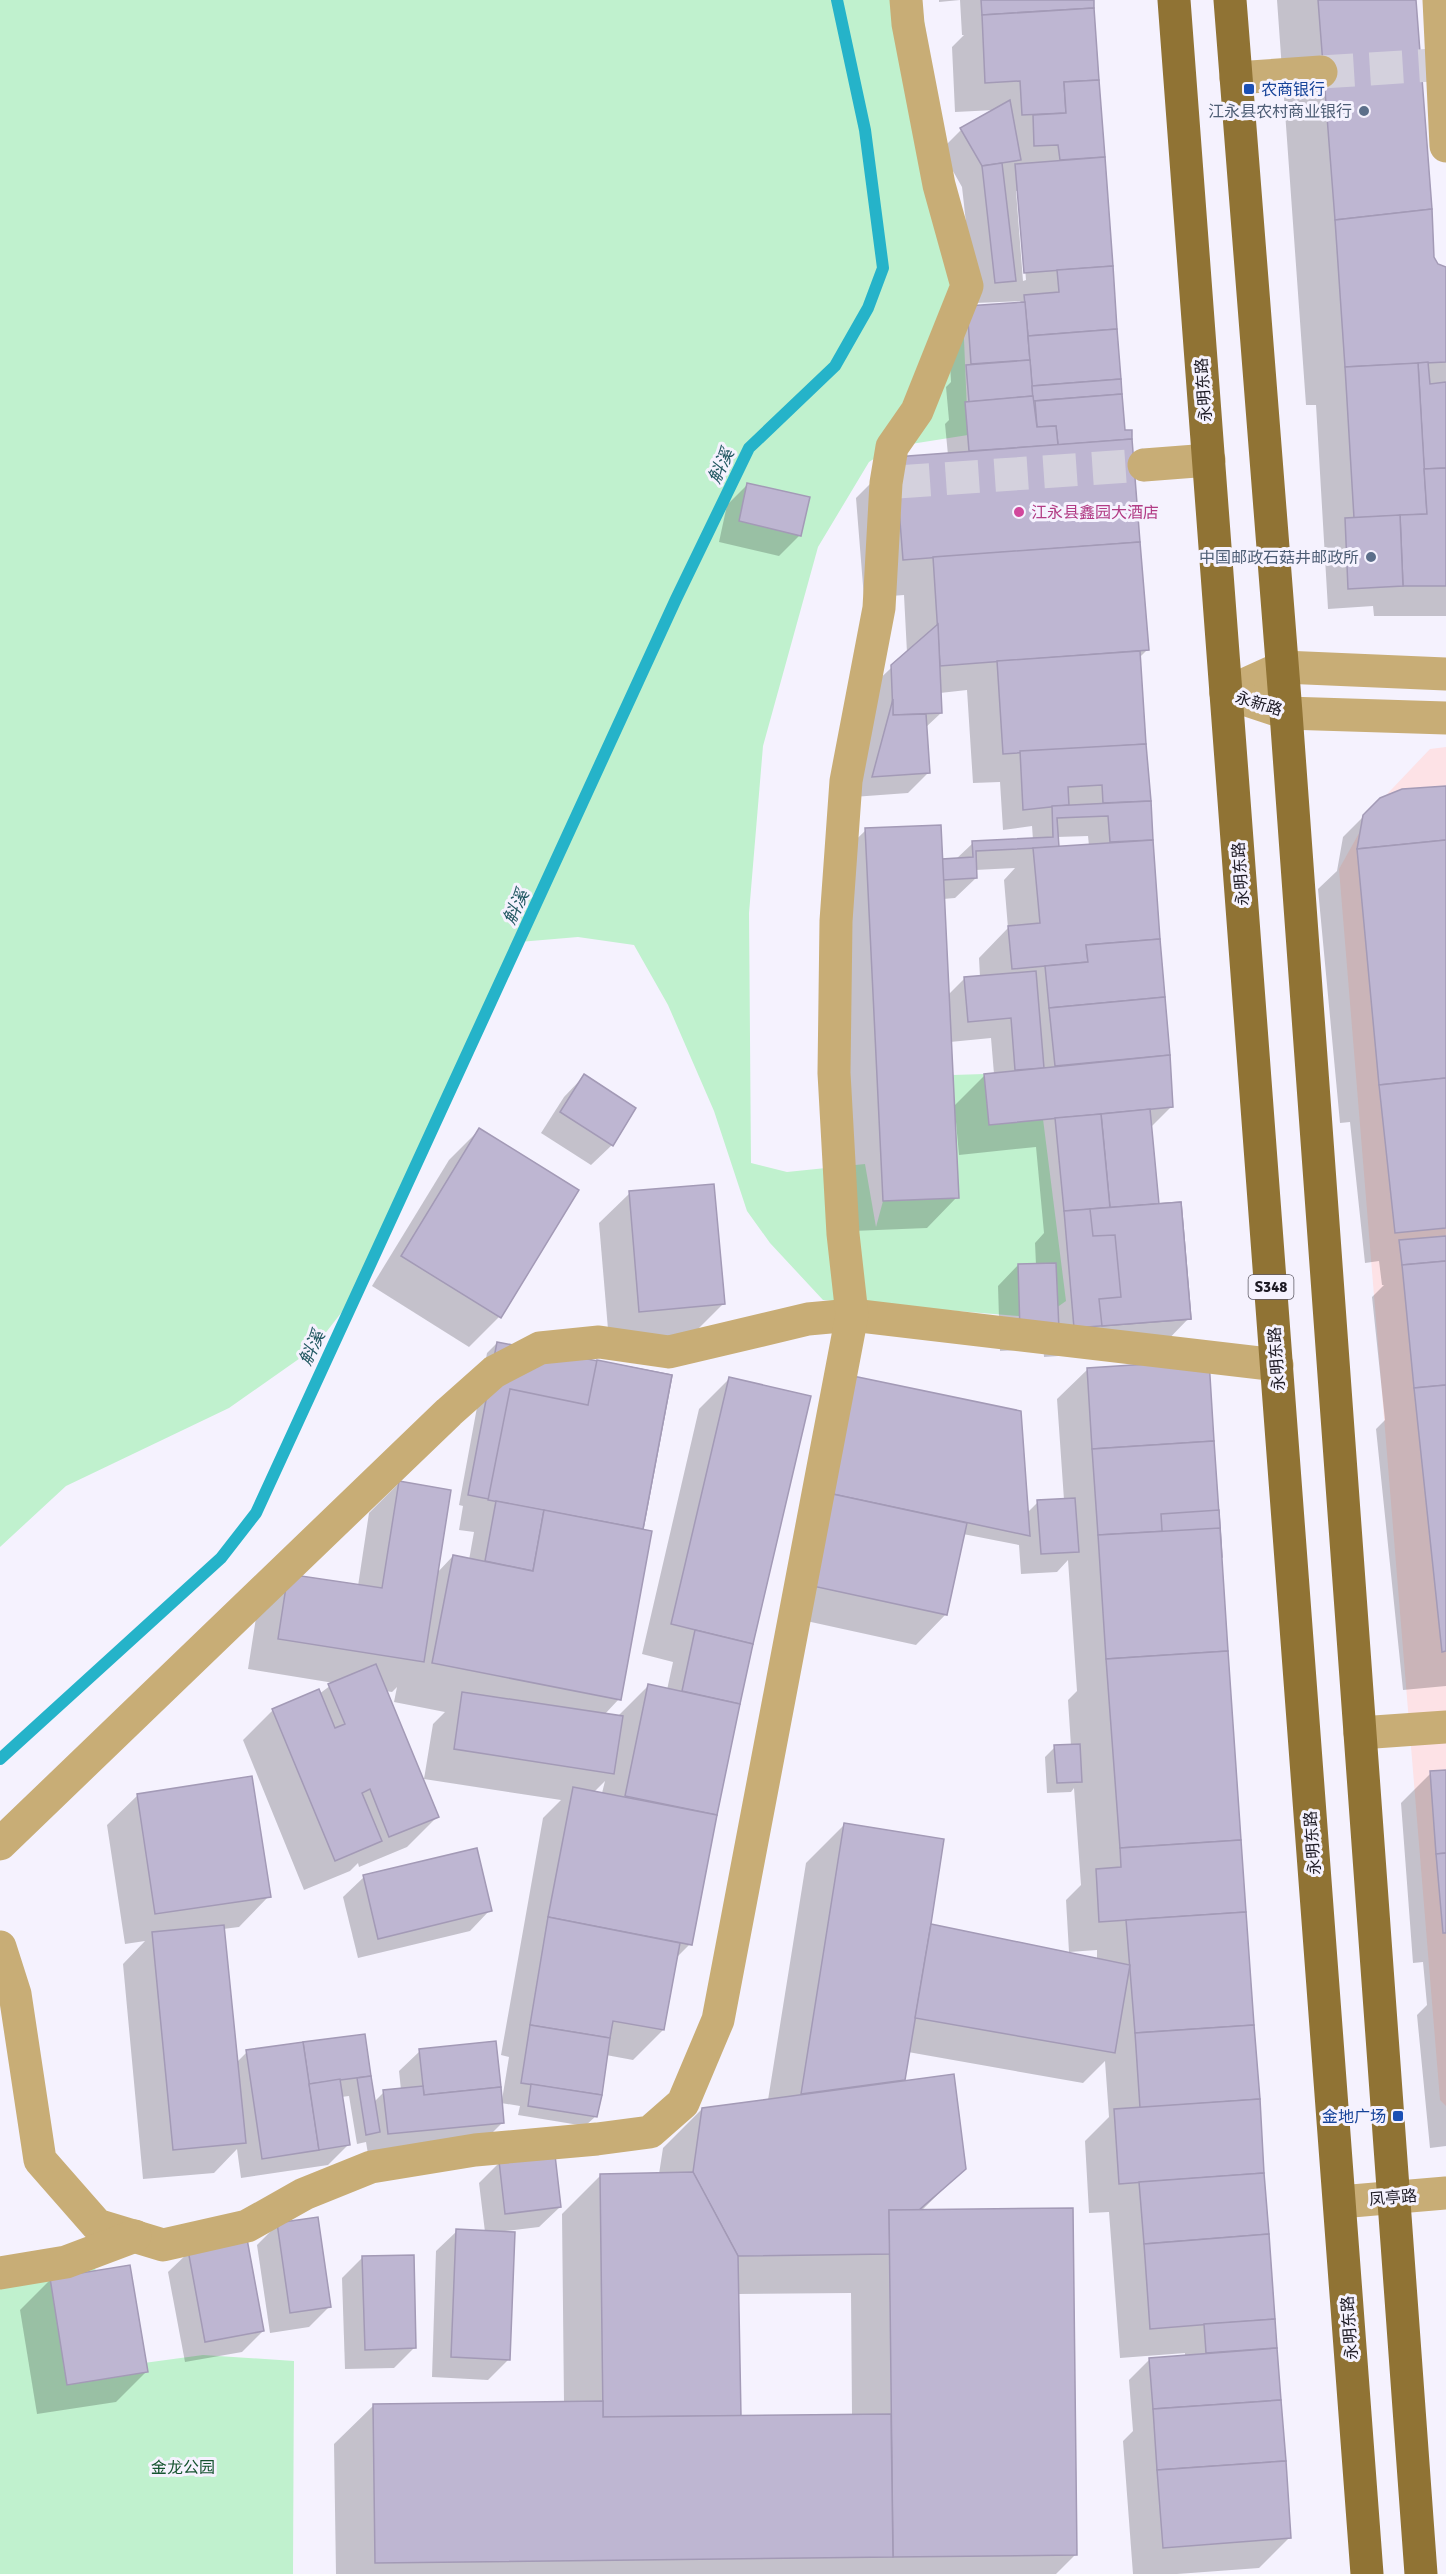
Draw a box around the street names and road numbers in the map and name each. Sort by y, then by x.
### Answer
street label: 永明东路 [1192,357,1216,423]
street label: 永新路 [1233,687,1285,721]
street label: 永明东路 [1229,841,1253,907]
road number: S348 [1248,1275,1294,1299]
street label: 永明东路 [1265,1326,1289,1392]
street label: 永明东路 [1301,1810,1325,1876]
street label: 凤亭路 [1368,2186,1418,2210]
street label: 永明东路 [1338,2295,1362,2361]

